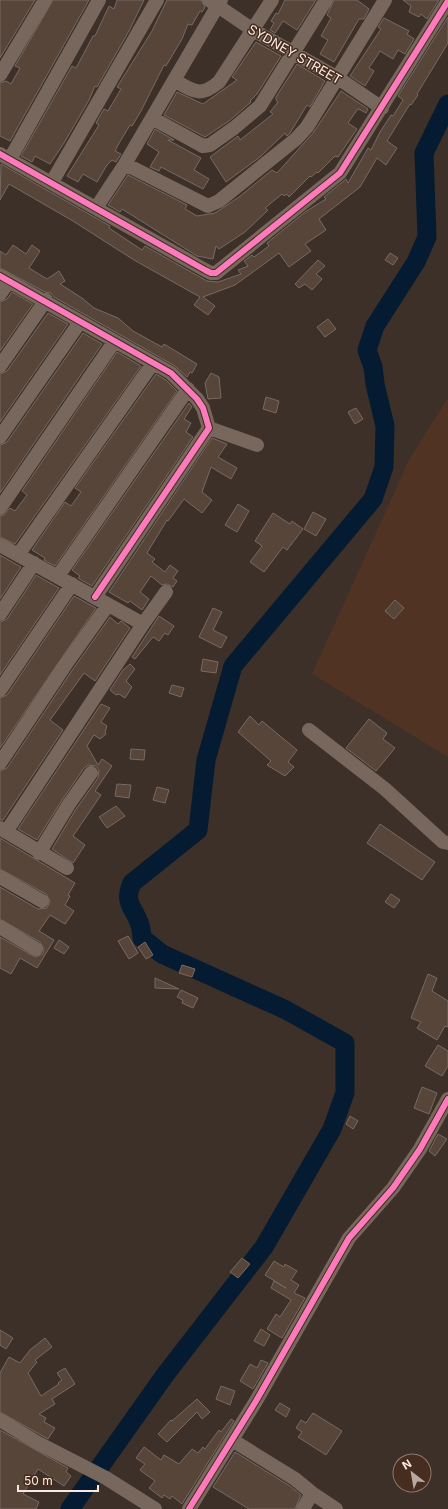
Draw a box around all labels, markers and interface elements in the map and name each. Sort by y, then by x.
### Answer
street label: SYDNEY STREET [245,21,345,87]
north arrow [392,1453,432,1493]
text: N [400,1456,414,1473]
scale bar [18,1467,98,1493]
text: 50 m [24,1473,53,1488]

